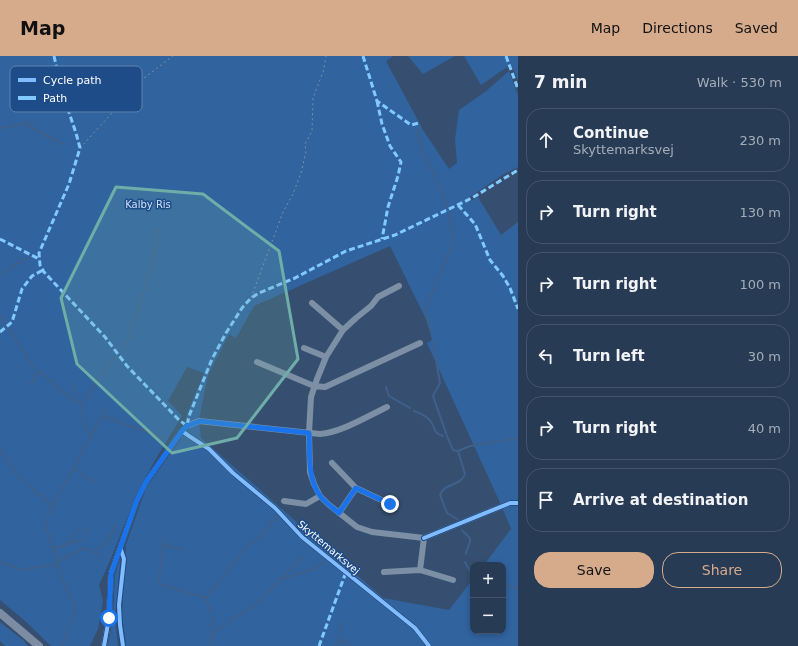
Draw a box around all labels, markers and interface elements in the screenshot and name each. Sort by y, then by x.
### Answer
text: Map [20,17,65,39]
text: Map [591,20,620,36]
text: Directions [642,20,713,36]
text: Saved [735,20,778,36]
legend [10,66,142,112]
text: 7 min [534,72,587,92]
text: Cycle path [43,74,102,87]
text: Walk · 530 m [697,75,782,90]
text: Path [43,92,67,105]
text: Continue [573,124,649,142]
icon: ahead [535,129,557,151]
text: 230 m [739,133,781,148]
text: Skyttemarksvej [573,142,674,157]
park label: Kalby Ris [125,199,171,210]
icon: right [535,201,557,223]
text: Turn right [573,203,657,221]
text: 130 m [739,205,781,220]
icon: right [535,273,557,295]
text: Turn right [573,275,657,293]
text: 100 m [739,277,781,292]
icon: left [535,345,557,367]
text: Turn left [573,347,645,365]
text: 30 m [748,349,781,364]
icon: right [535,417,557,439]
text: Turn right [573,419,657,437]
text: 40 m [748,421,781,436]
icon: arrive [535,489,557,511]
text: Arrive at destination [573,491,748,509]
route end [381,495,399,513]
street label: Skyttemarksvej [295,518,362,577]
button: Save [534,552,654,588]
button: Share [662,552,782,588]
map controls [470,562,506,634]
button: + [470,562,506,598]
button: − [470,598,506,634]
route start [100,609,118,627]

